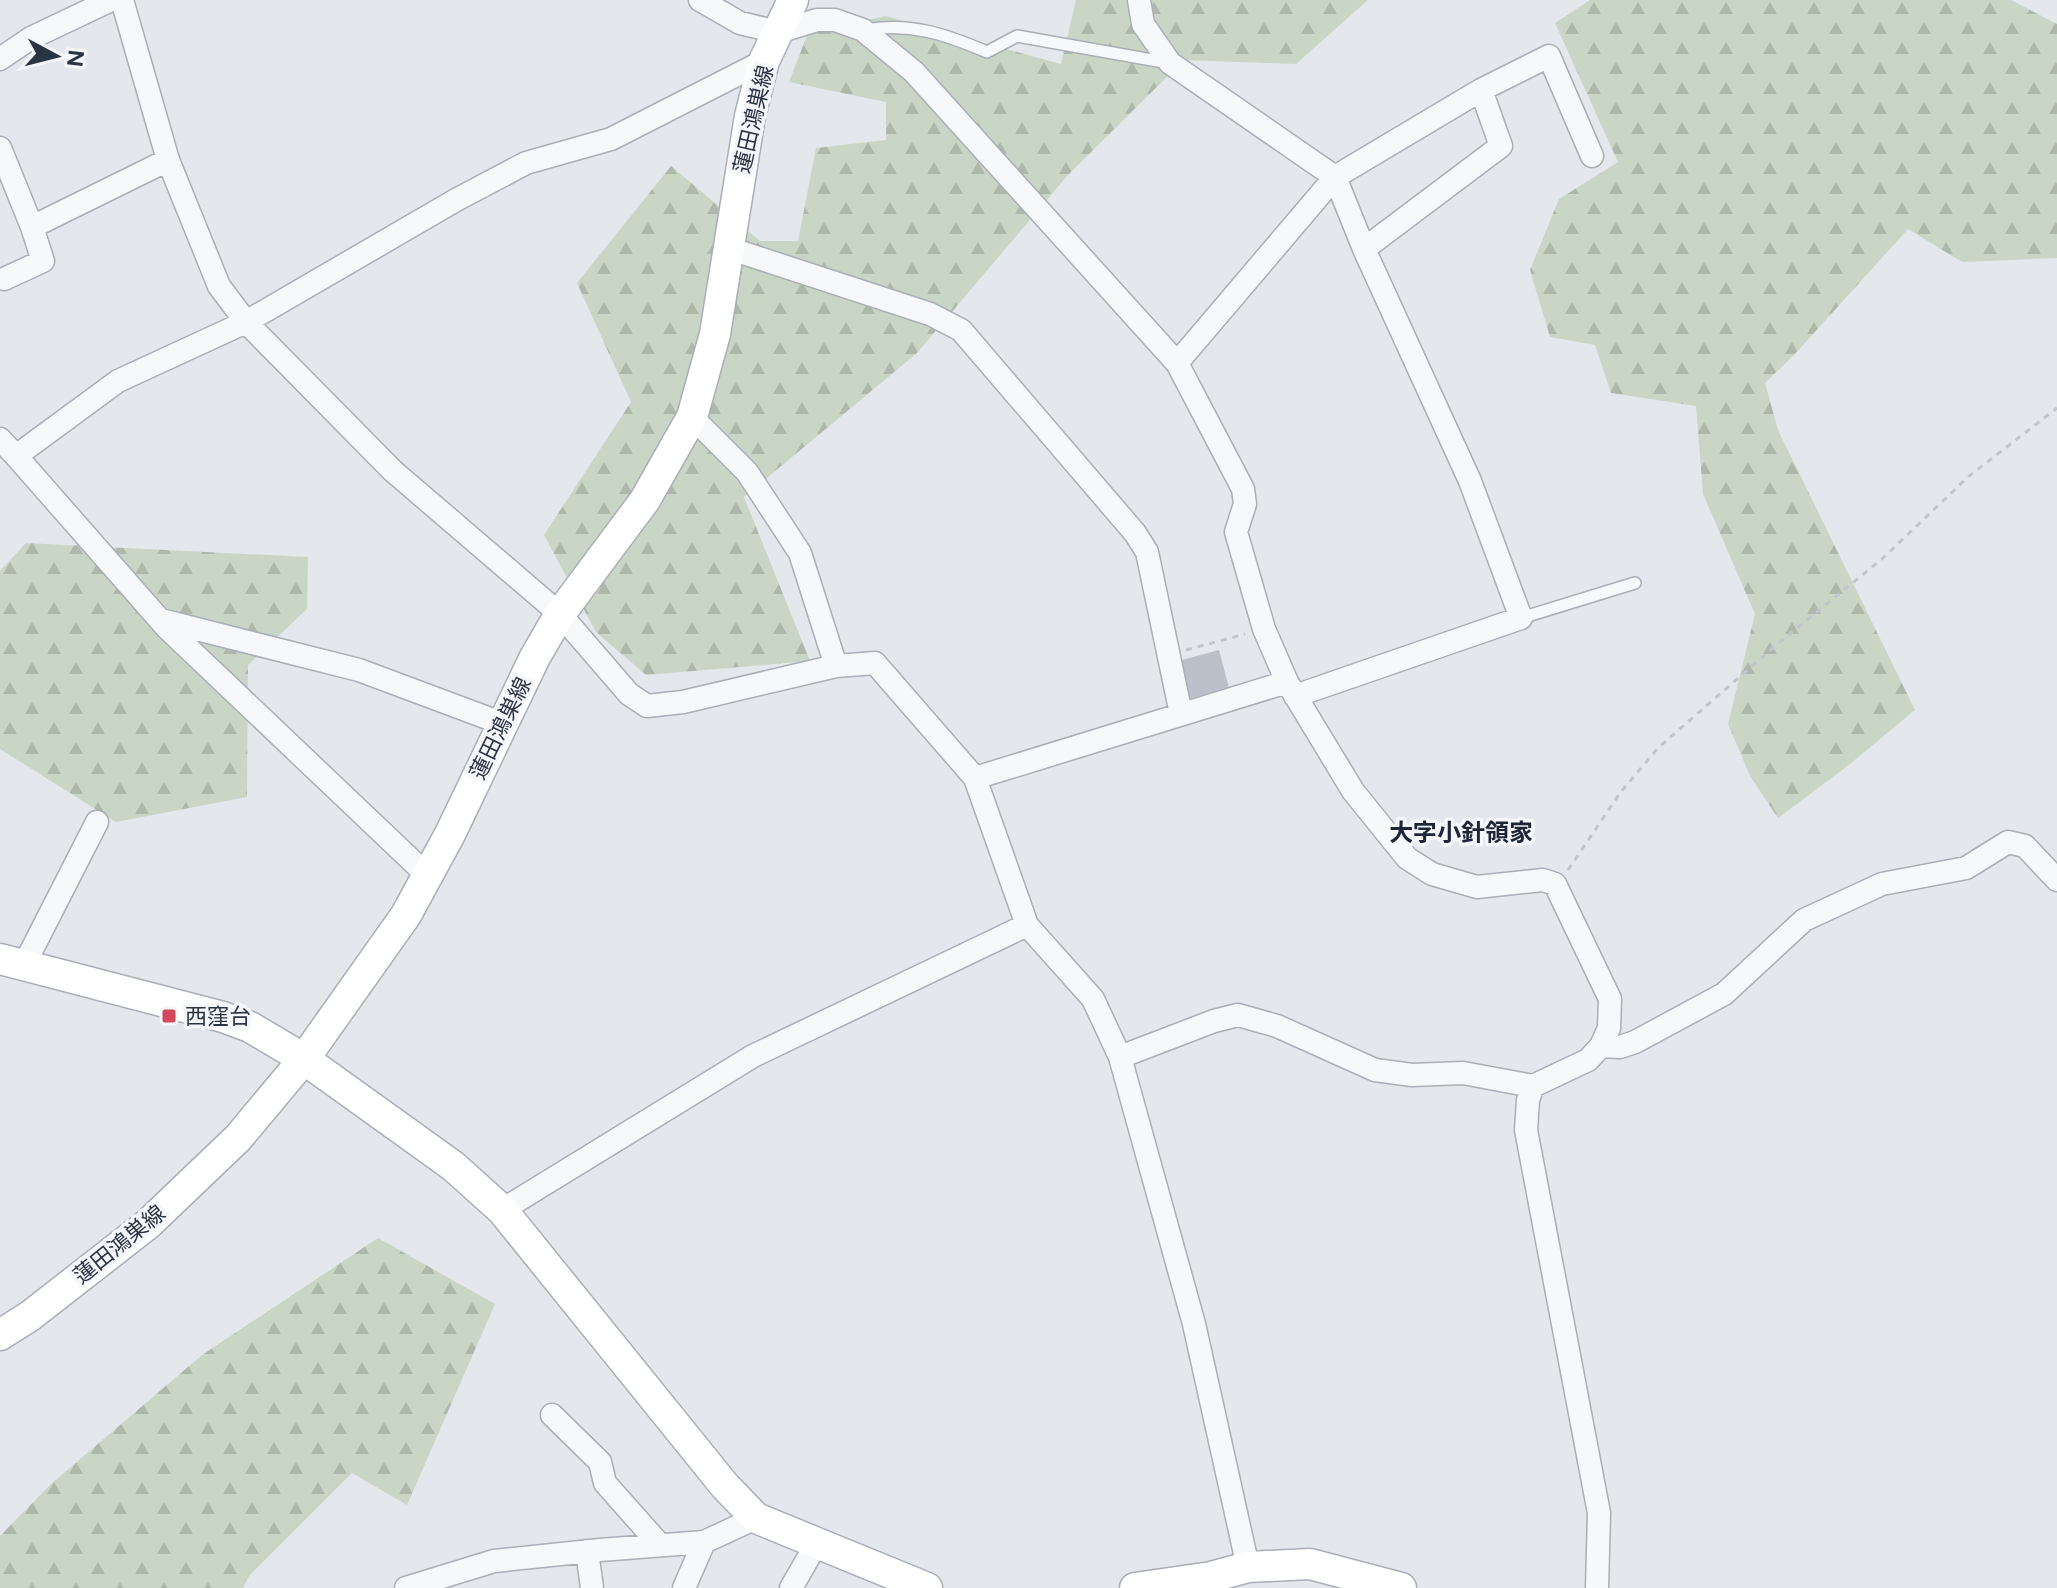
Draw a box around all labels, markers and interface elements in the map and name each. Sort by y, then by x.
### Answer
north arrow [16,16,96,96]
text: N [61,48,90,68]
street label: 蓮田鴻巣線 [728,62,779,176]
street label: 蓮田鴻巣線 [464,673,537,784]
district label: 大字小針領家 [1389,818,1533,847]
place label: 西窪台 [185,1003,251,1030]
marker: 西窪台 [160,1007,178,1025]
street label: 蓮田鴻巣線 [68,1199,171,1289]

